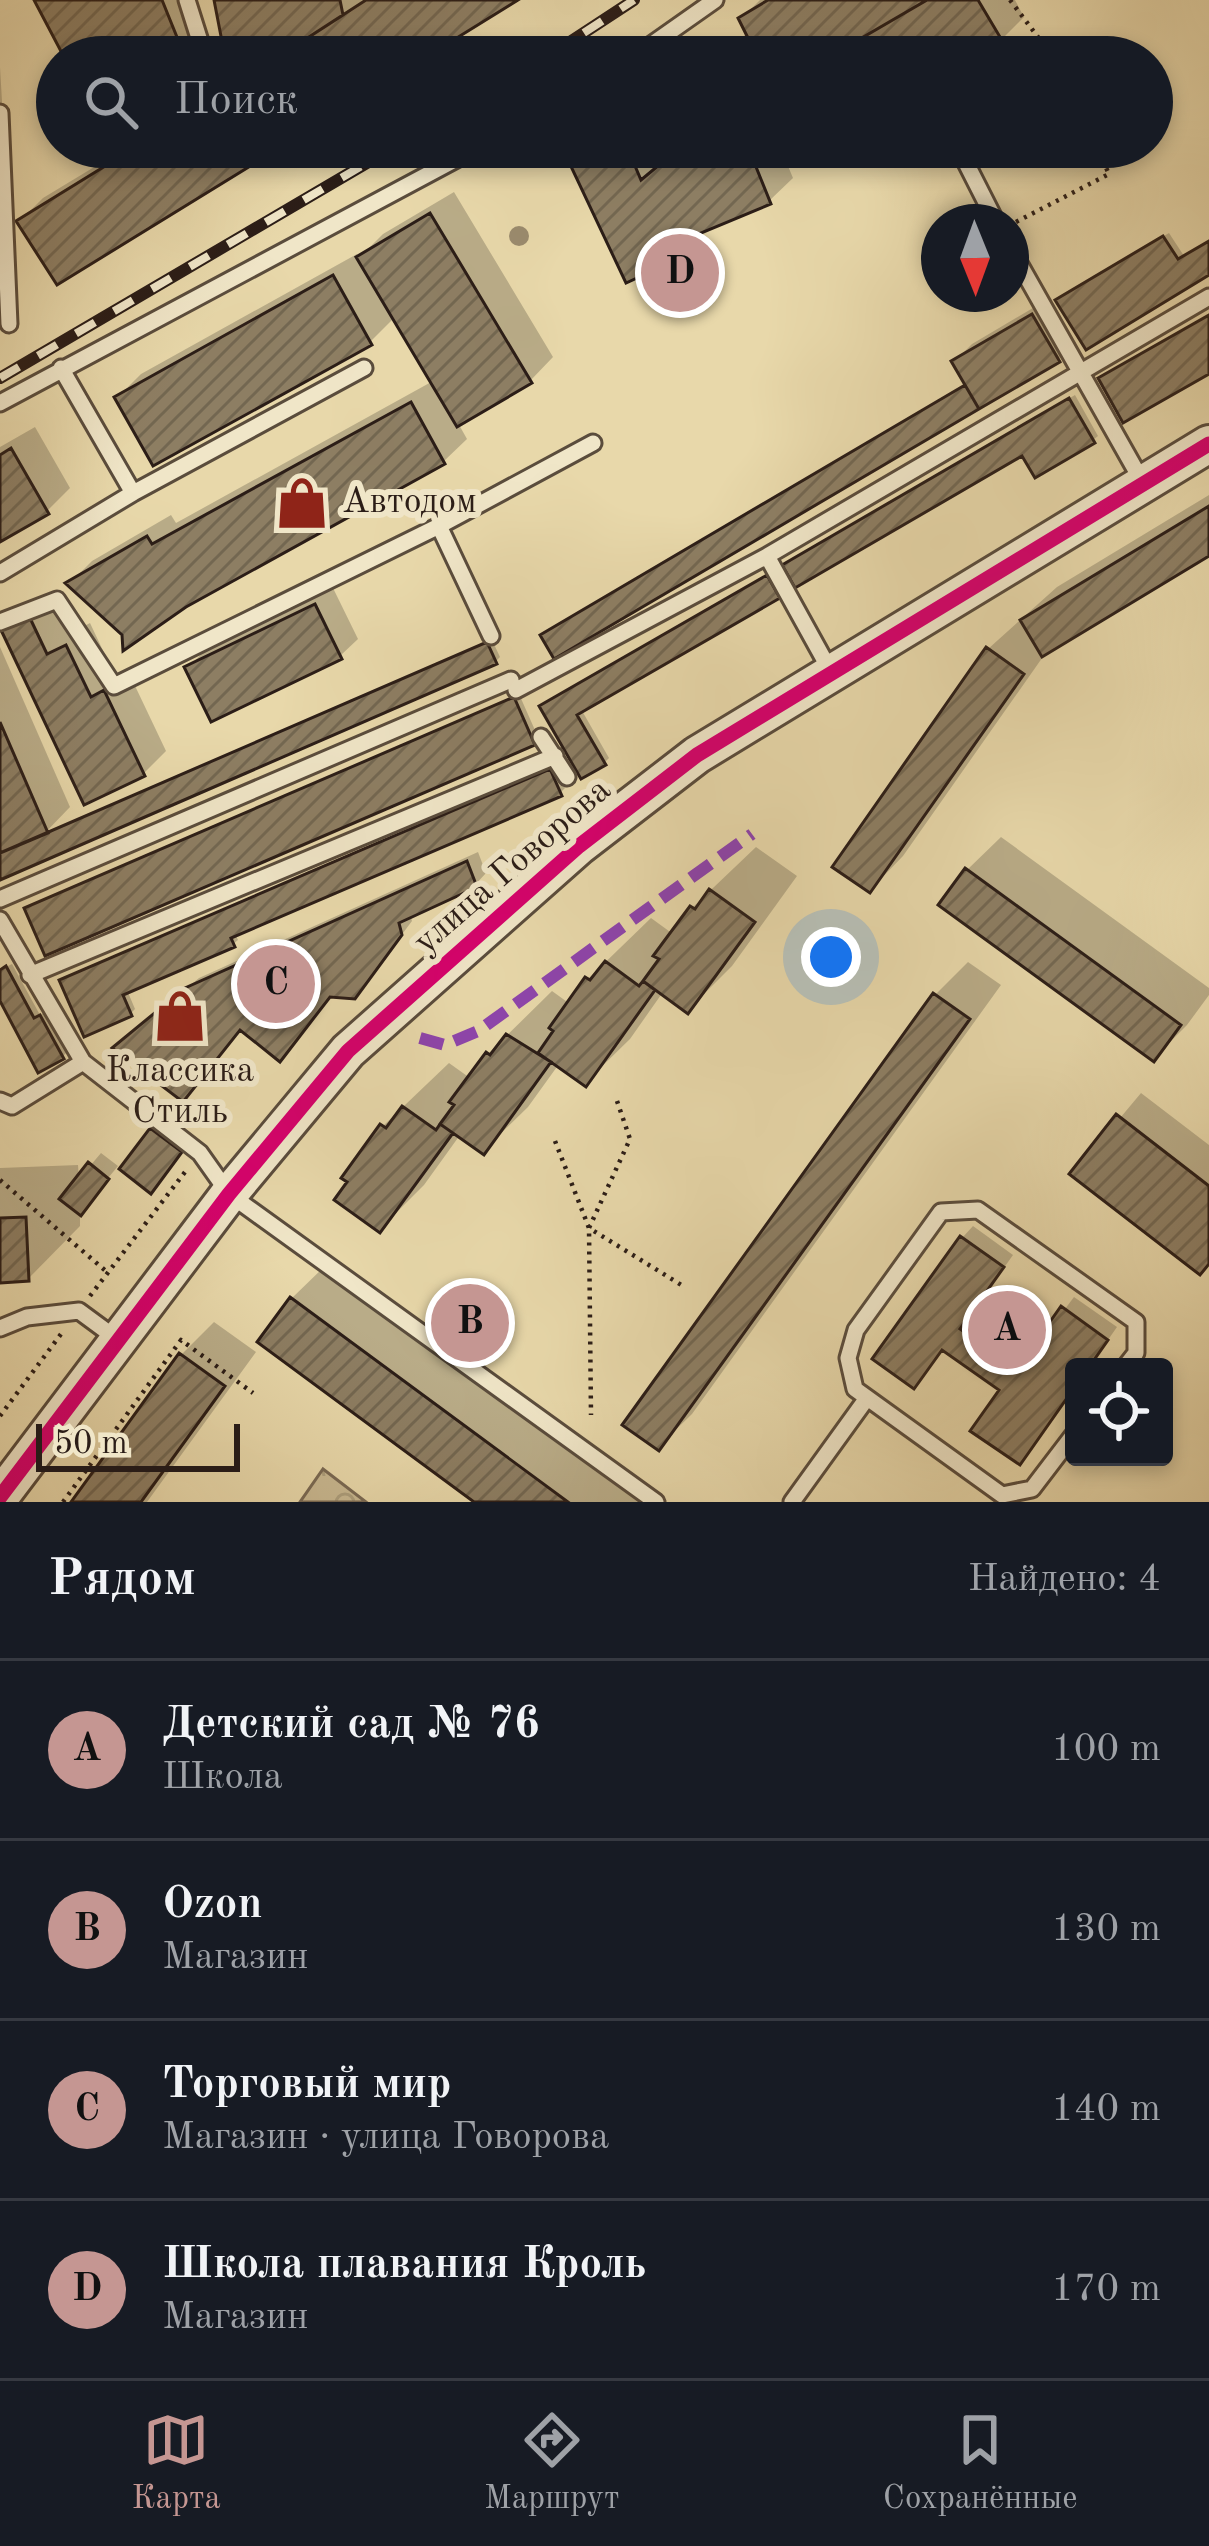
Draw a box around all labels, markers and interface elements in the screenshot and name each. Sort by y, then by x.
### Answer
search box [36,36,1173,168]
icon: search [78,69,144,135]
text: Поиск [174,79,298,124]
north arrow [921,204,1029,312]
pin: D [641,228,719,318]
shop icon: Автодом [273,474,331,532]
place label: Автодом [342,485,477,521]
street label: улица Говорова [408,772,618,962]
your location [801,927,861,987]
pin: C [237,939,315,1029]
shop icon: Классика Стиль [151,987,209,1045]
place label: Классика Стиль [106,1054,255,1131]
pin: B [431,1278,509,1368]
pin: A [968,1285,1046,1375]
map controls [1065,1358,1173,1466]
button: locate [1065,1358,1173,1466]
scale bar [36,1418,240,1471]
text: 50 m [54,1428,128,1461]
text: Рядом [48,1555,196,1606]
text: Найдено: 4 [968,1560,1161,1599]
text: Детский сад № 76 [162,1703,540,1748]
text: A [72,1730,102,1769]
text: 100 m [1051,1730,1161,1769]
text: Школа [162,1758,283,1797]
text: Ozon [162,1883,262,1928]
text: B [73,1910,101,1949]
text: 130 m [1051,1910,1161,1949]
text: Магазин [162,1938,308,1977]
text: Торговый мир [162,2063,452,2108]
text: C [74,2090,100,2129]
text: 140 m [1051,2090,1161,2129]
text: Магазин · улица Говорова [162,2118,609,2157]
text: Школа плавания Кроль [162,2243,646,2288]
text: D [72,2270,102,2309]
text: 170 m [1051,2270,1161,2309]
text: Магазин [162,2298,308,2337]
tab: Карта [132,2407,221,2520]
tab: Маршрут [484,2407,620,2520]
tab: Сохранённые [883,2407,1077,2520]

